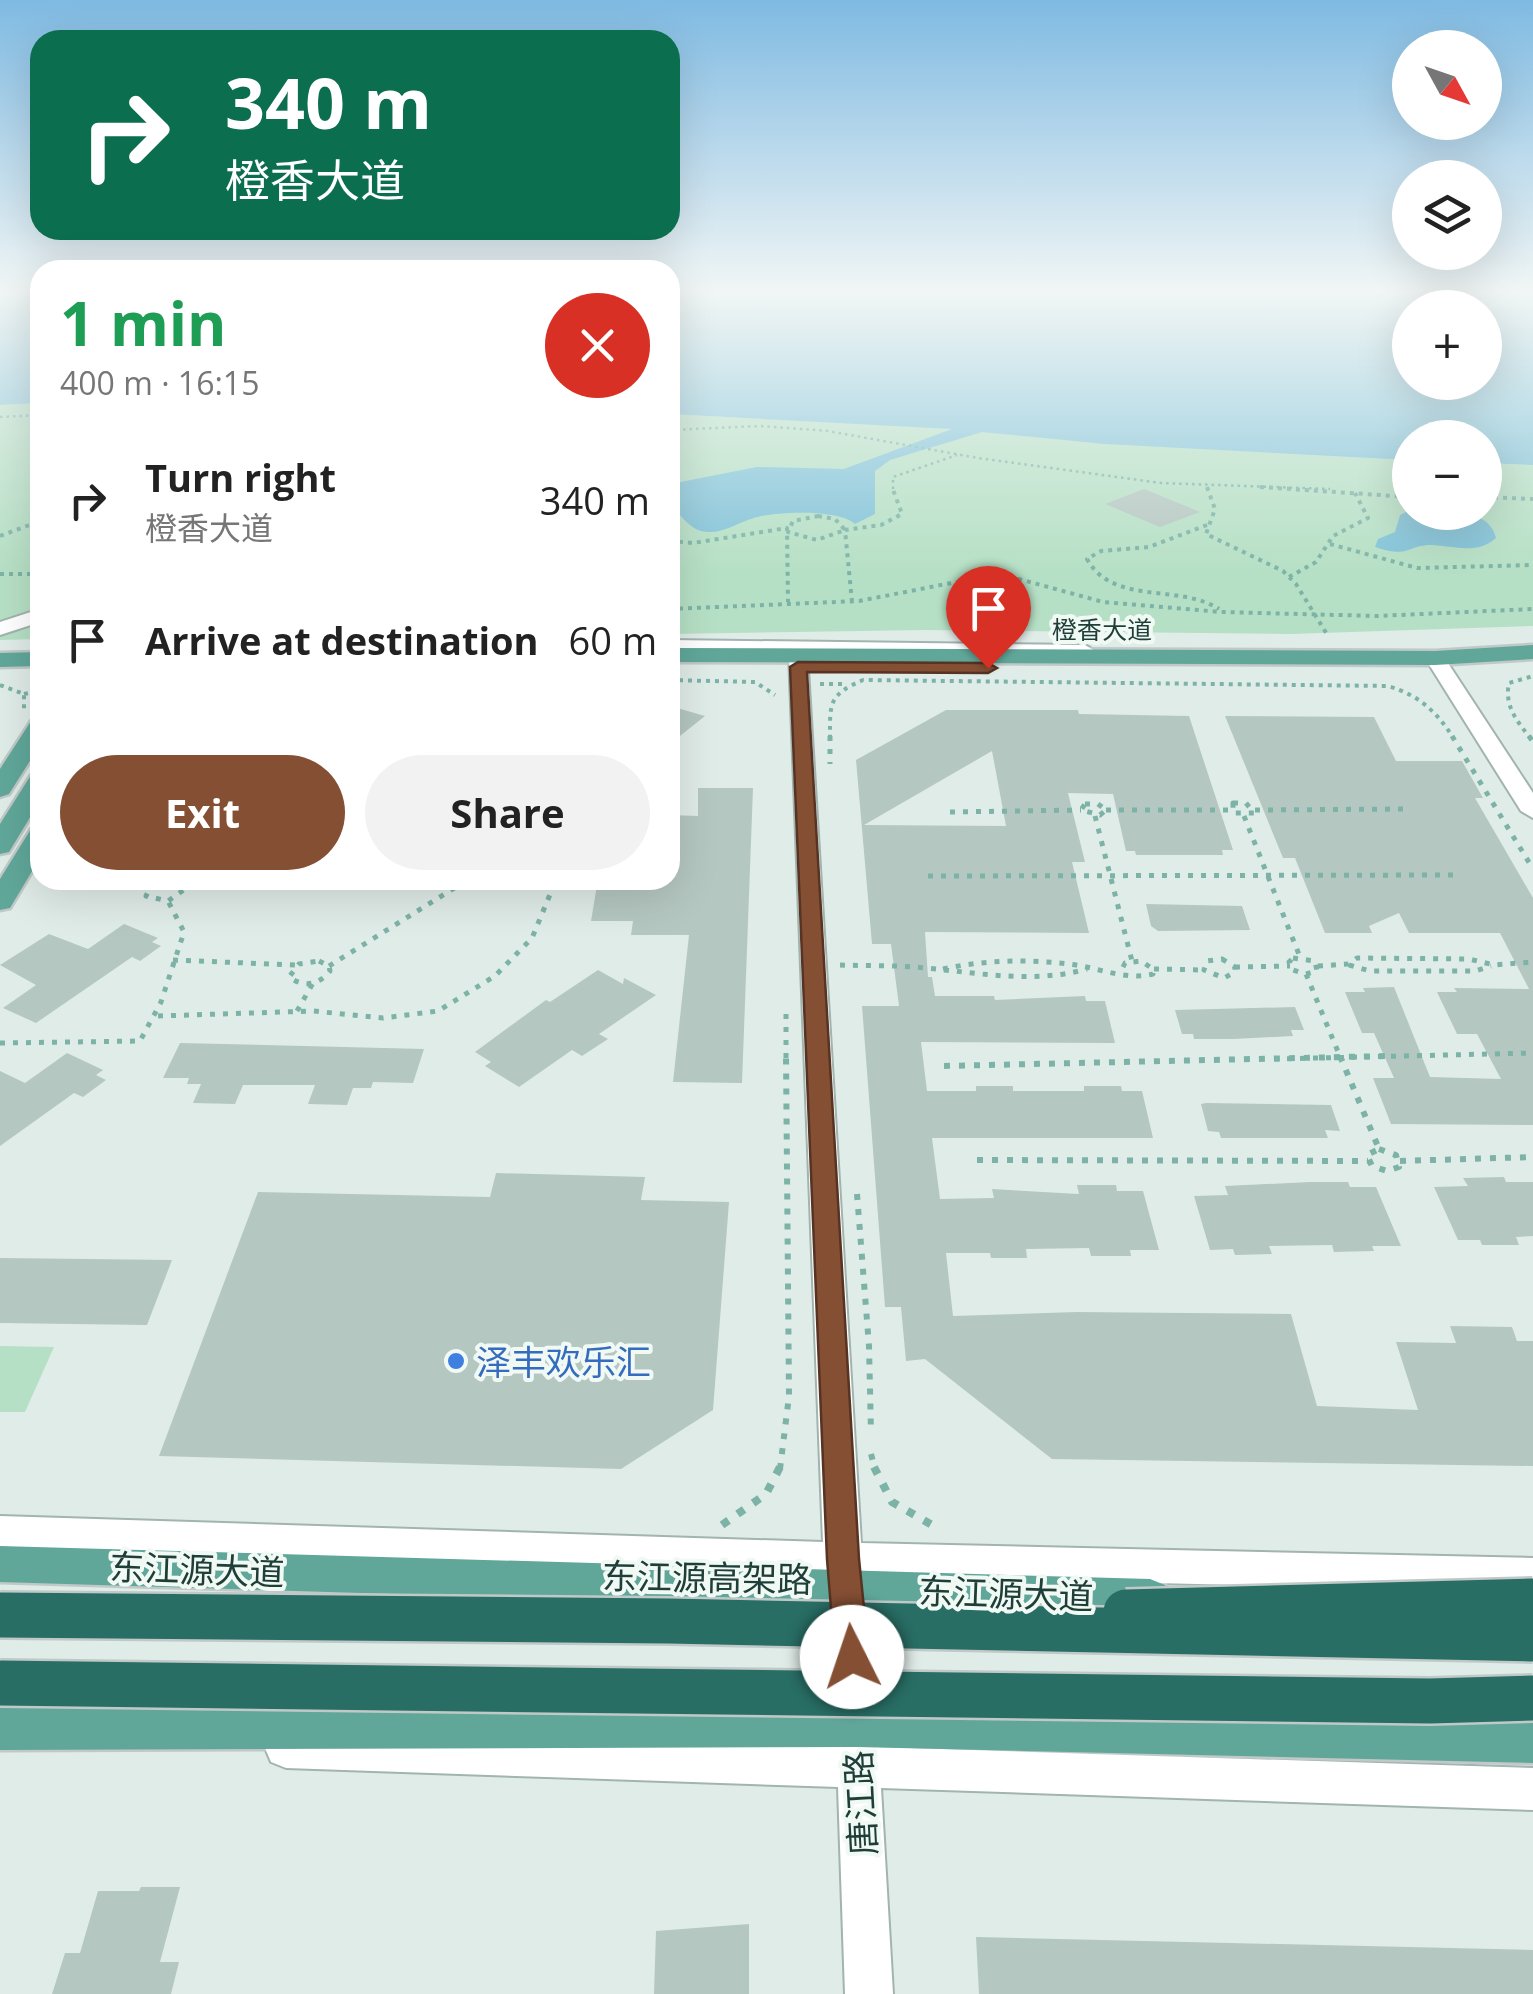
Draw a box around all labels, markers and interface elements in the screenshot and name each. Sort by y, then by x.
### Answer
north arrow [1392,30,1502,140]
map controls [1392,30,1502,530]
text: 340 m [225,54,432,150]
icon: right [60,70,190,200]
text: 橙香大道 [225,149,405,210]
button: layers [1392,160,1502,270]
text: 1 min [60,282,227,364]
button: + [1392,290,1502,400]
button: close [545,293,650,398]
text: 400 m · 16:15 [60,361,259,404]
button: − [1392,420,1502,530]
text: Turn right [145,451,336,503]
icon: right [60,473,115,528]
text: 340 m [540,474,650,526]
text: 橙香大道 [145,506,273,549]
pin [946,566,1031,669]
icon: arrive [961,581,1016,636]
street label: 橙香大道 [1052,612,1152,646]
icon: arrive [60,613,115,668]
text: Arrive at destination [145,614,539,666]
text: 60 m [569,614,657,666]
button: Exit [60,755,345,870]
button: Share [365,755,650,870]
place label: 泽丰欢乐汇 [476,1338,651,1385]
marker: 泽丰欢乐汇 [445,1350,467,1372]
street label: 东江源大道 [109,1542,285,1596]
street label: 东江源高架路 [602,1552,812,1602]
street label: 东江源大道 [918,1566,1094,1620]
position arrow [800,1605,904,1709]
street label: 唐江路 [834,1749,886,1857]

